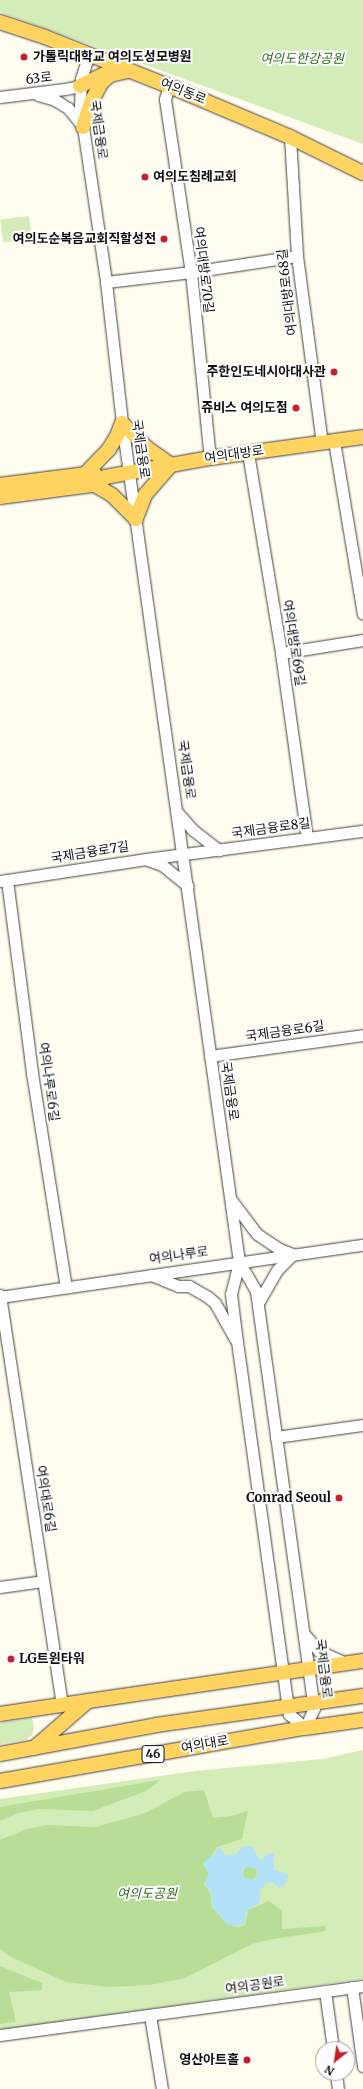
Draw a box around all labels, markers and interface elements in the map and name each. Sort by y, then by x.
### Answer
place label: 가톨릭대학교 여의도성모병원 [33,49,192,65]
marker: 가톨릭대학교 여의도성모병원 [18,51,30,63]
park label: 여의도한강공원 [260,51,344,67]
street label: 63로 [25,70,53,88]
street label: 여의동로 [158,76,208,108]
street label: 국제금융로 [86,99,110,161]
place label: 여의도침례교회 [153,169,237,185]
marker: 여의도침례교회 [140,172,150,182]
street label: 여의대방로70길 [190,226,216,314]
place label: 여의도순복음교회직할성전 [12,231,156,247]
marker: 여의도순복음교회직할성전 [159,234,169,244]
street label: 여의대방로68길 [275,248,301,336]
place label: 주한인도네시아대사관 [206,364,326,380]
marker: 주한인도네시아대사관 [329,367,339,377]
place label: 쥬비스 여의도점 [201,400,288,416]
marker: 쥬비스 여의도점 [291,403,301,413]
street label: 국제금융로 [128,418,152,480]
street label: 여의대방로 [203,443,265,467]
street label: 여의대방로69길 [278,599,308,687]
street label: 국제금융로 [174,739,198,801]
street label: 국제금융로8길 [231,816,311,842]
street label: 국제금융로7길 [50,839,130,867]
street label: 국제금융로6길 [244,1019,326,1045]
street label: 여의나루로6길 [35,1041,61,1123]
street label: 국제금융로 [217,1060,241,1122]
street label: 여의나루로 [148,1244,210,1268]
street label: 여의대로6길 [32,1464,58,1534]
place label: Conrad Seoul [246,1490,331,1506]
marker: Conrad Seoul [334,1493,344,1503]
street label: 국제금융로 [312,1638,334,1700]
place label: LG트윈타워 [19,1651,85,1667]
marker: LG트윈타워 [6,1654,16,1664]
street label: 여의대로 [180,1733,230,1757]
road number: 46 [141,1744,165,1764]
park label: 여의도공원 [117,1886,177,1902]
street label: 여의공원로 [224,1974,286,1998]
north arrow [315,2041,355,2081]
place label: 영산아트홀 [179,2052,239,2068]
marker: 영산아트홀 [242,2055,252,2065]
text: N [322,2062,337,2079]

